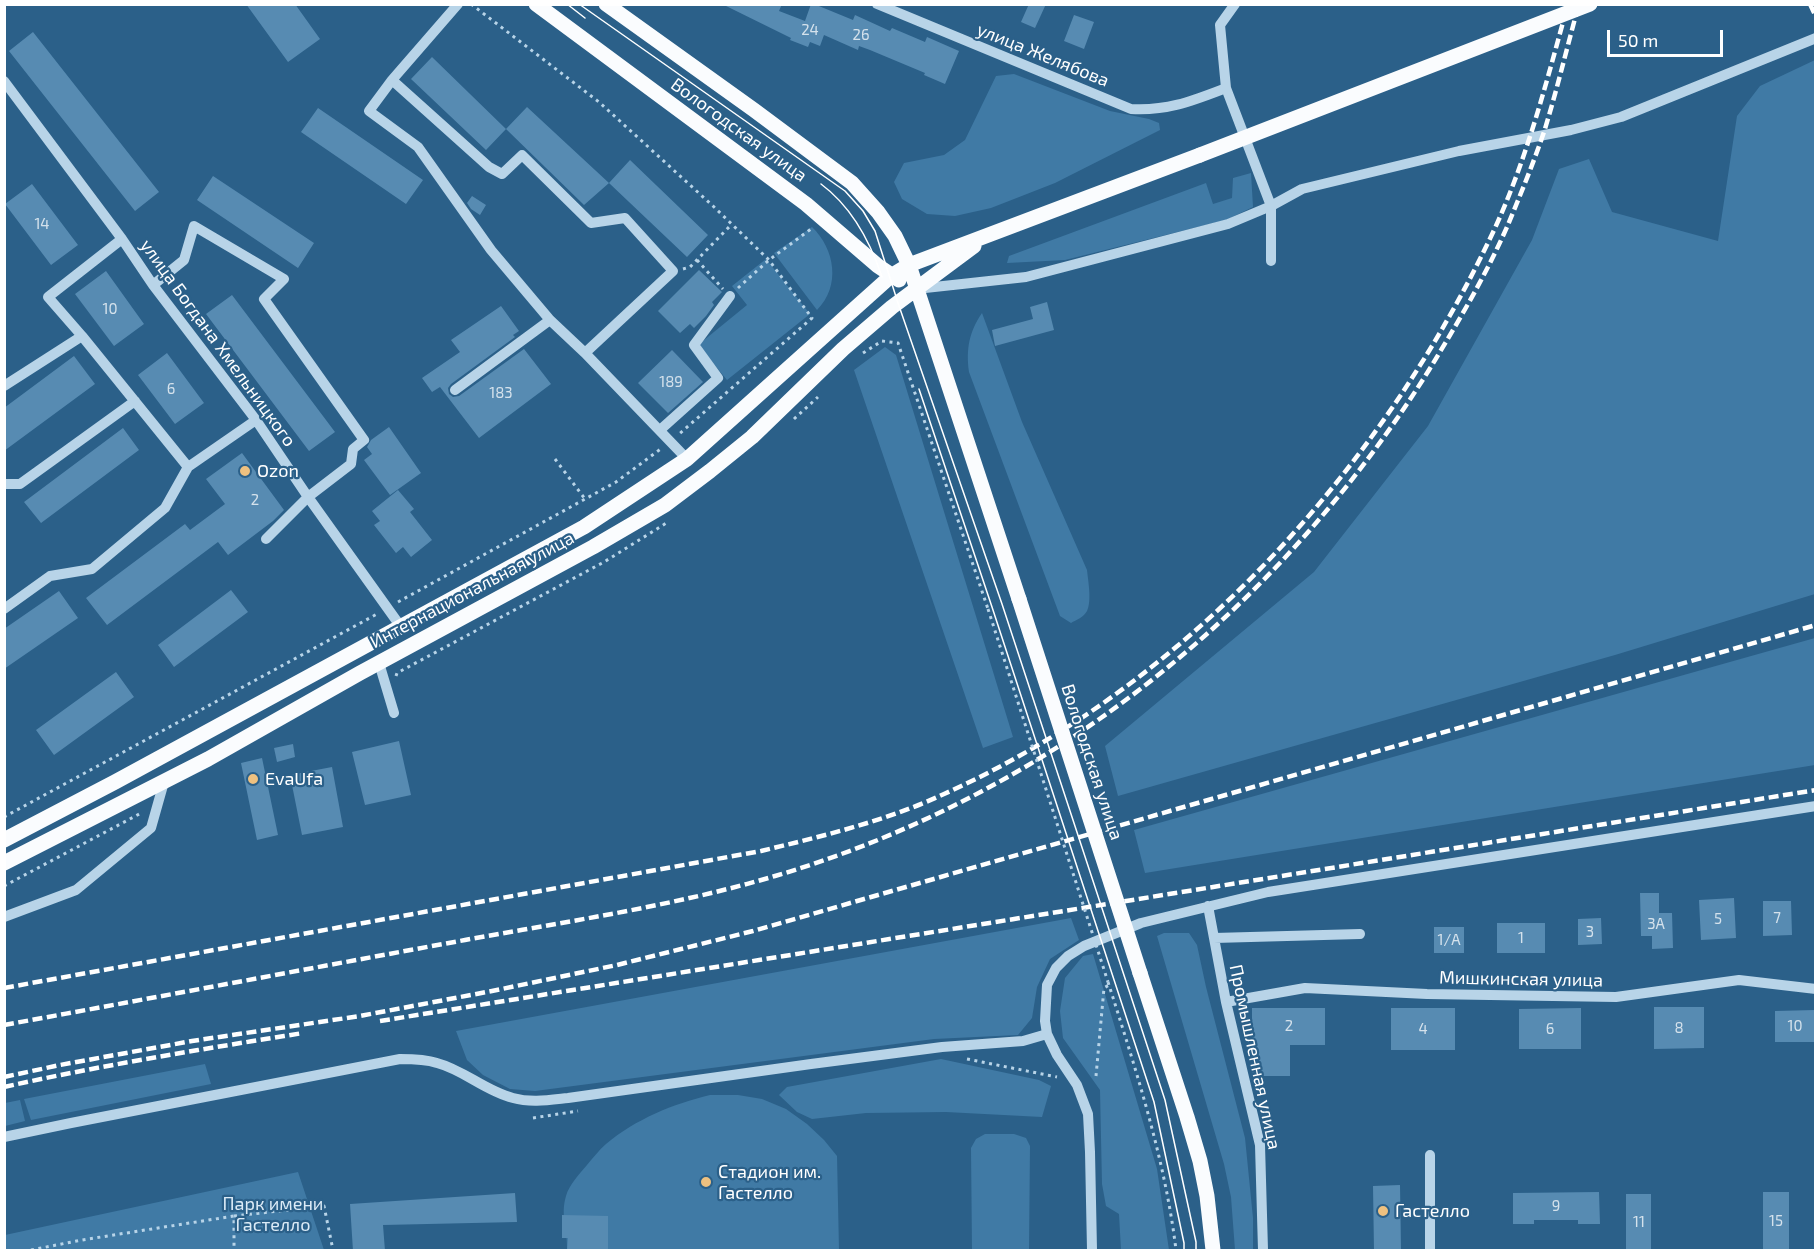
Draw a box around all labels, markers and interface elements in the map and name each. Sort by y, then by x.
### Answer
scale bar [1610,18,1726,56]
street label: улица Желябова [974,19,1112,91]
house number: 24 [801,21,819,39]
house number: 26 [852,26,870,44]
text: 50 m [1618,29,1658,51]
street label: Вологодская улица [667,73,811,187]
house number: 14 [34,215,50,233]
street label: улица Богдана Хмельницкого [136,235,300,451]
house number: 10 [102,300,118,318]
house number: 189 [659,373,683,391]
house number: 6 [167,380,175,398]
house number: 183 [489,384,513,402]
place label: Ozon [257,460,299,482]
marker: Ozon [238,464,252,478]
house number: 2 [251,491,259,509]
street label: Интернациональная улица [366,527,578,653]
street label: Вологодская улица [1057,681,1127,843]
place label: EvaUfa [265,768,323,790]
marker: EvaUfa [246,772,260,786]
house number: 7 [1773,909,1781,927]
house number: 5 [1714,910,1722,928]
house number: 3А [1647,915,1665,933]
house number: 3 [1586,923,1594,941]
house number: 1 [1518,929,1524,947]
house number: 1/А [1437,931,1461,949]
street label: Промышленная улица [1225,963,1285,1151]
street label: Мишкинская улица [1439,967,1603,991]
house number: 2 [1285,1017,1293,1035]
house number: 10 [1787,1017,1803,1035]
house number: 8 [1674,1019,1684,1037]
house number: 4 [1418,1020,1428,1038]
house number: 6 [1546,1020,1554,1038]
place label: Стадион им. Гастелло [718,1161,821,1204]
marker: Стадион им. Гастелло [699,1175,713,1189]
park label: Парк имени Гастелло [223,1193,323,1236]
house number: 9 [1552,1197,1560,1215]
place label: Гастелло [1395,1200,1470,1222]
marker: Гастелло [1376,1204,1390,1218]
house number: 15 [1769,1212,1783,1230]
house number: 11 [1633,1213,1645,1231]

